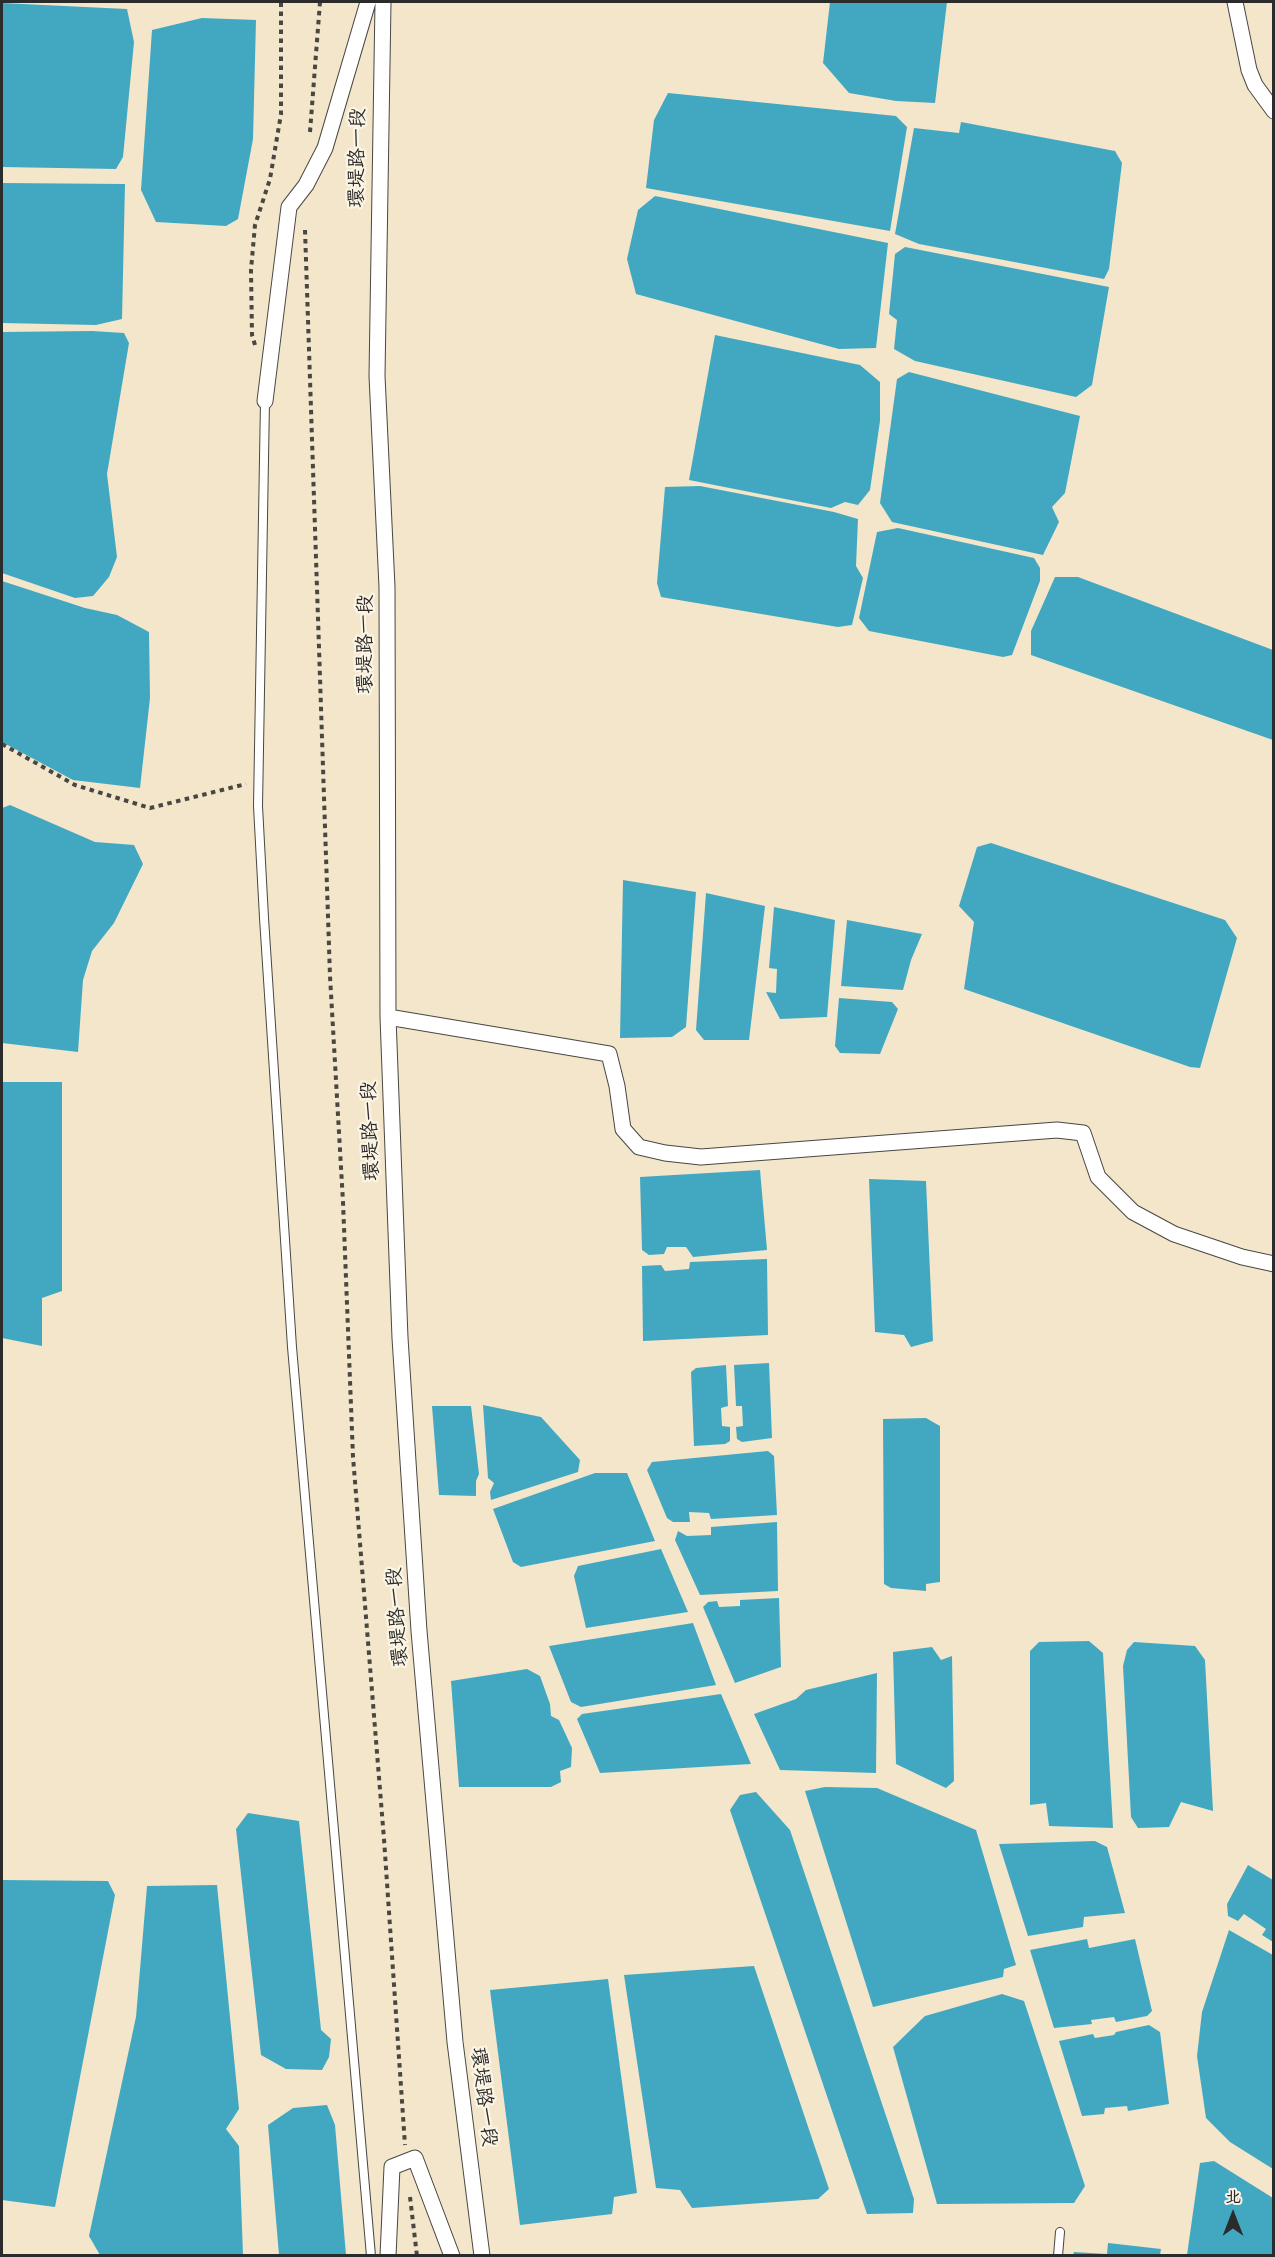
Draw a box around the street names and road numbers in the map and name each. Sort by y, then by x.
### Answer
street label: 環堤路一段 [345,108,371,208]
street label: 環堤路一段 [354,594,378,694]
street label: 環堤路一段 [357,1081,385,1181]
street label: 環堤路一段 [383,1566,413,1668]
street label: 環堤路一段 [465,2046,501,2148]

